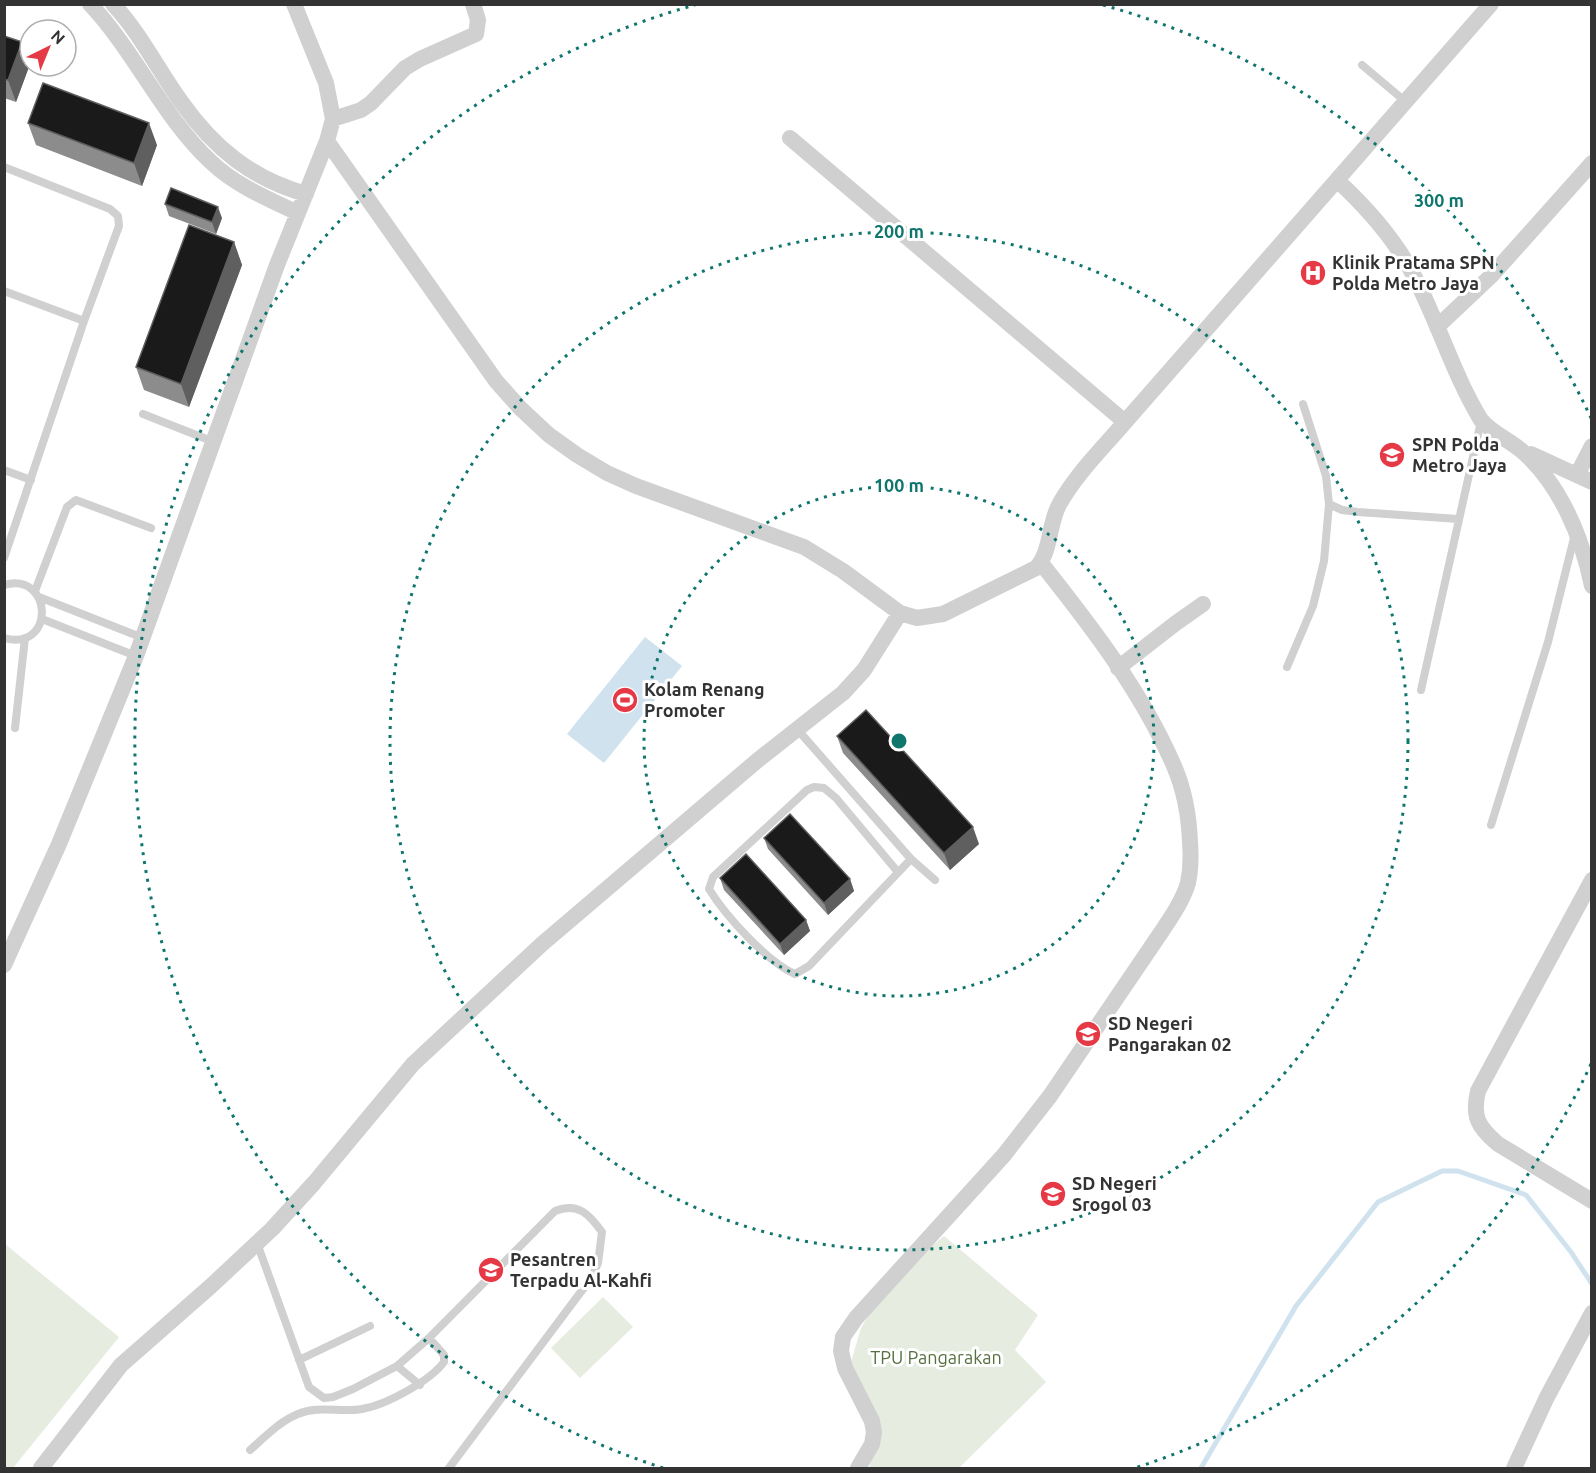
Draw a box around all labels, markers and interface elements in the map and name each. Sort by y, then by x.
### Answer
north arrow [18,18,78,78]
text: N [48,26,69,48]
text: 300 m [1414,190,1464,210]
text: 200 m [874,221,924,241]
place label: Klinik Pratama SPN Polda Metro Jaya [1332,252,1495,293]
hospital icon: Klinik Pratama SPN Polda Metro Jaya [1298,258,1328,288]
place label: SPN Polda Metro Jaya [1412,434,1507,475]
school or university icon: SPN Polda Metro Jaya [1377,440,1407,470]
text: 100 m [874,475,924,495]
place label: Kolam Renang Promoter [644,679,765,720]
sports icon: Kolam Renang Promoter [610,685,640,715]
centre of rings [889,731,909,751]
place label: SD Negeri Pangarakan 02 [1108,1013,1232,1054]
school or university icon: SD Negeri Pangarakan 02 [1073,1019,1103,1049]
place label: SD Negeri Srogol 03 [1072,1173,1157,1214]
school or university icon: SD Negeri Srogol 03 [1038,1179,1068,1209]
place label: Pesantren Terpadu Al-Kahfi [510,1249,652,1290]
school or university icon: Pesantren Terpadu Al-Kahfi [476,1255,506,1285]
park label: TPU Pangarakan [870,1347,1002,1367]

